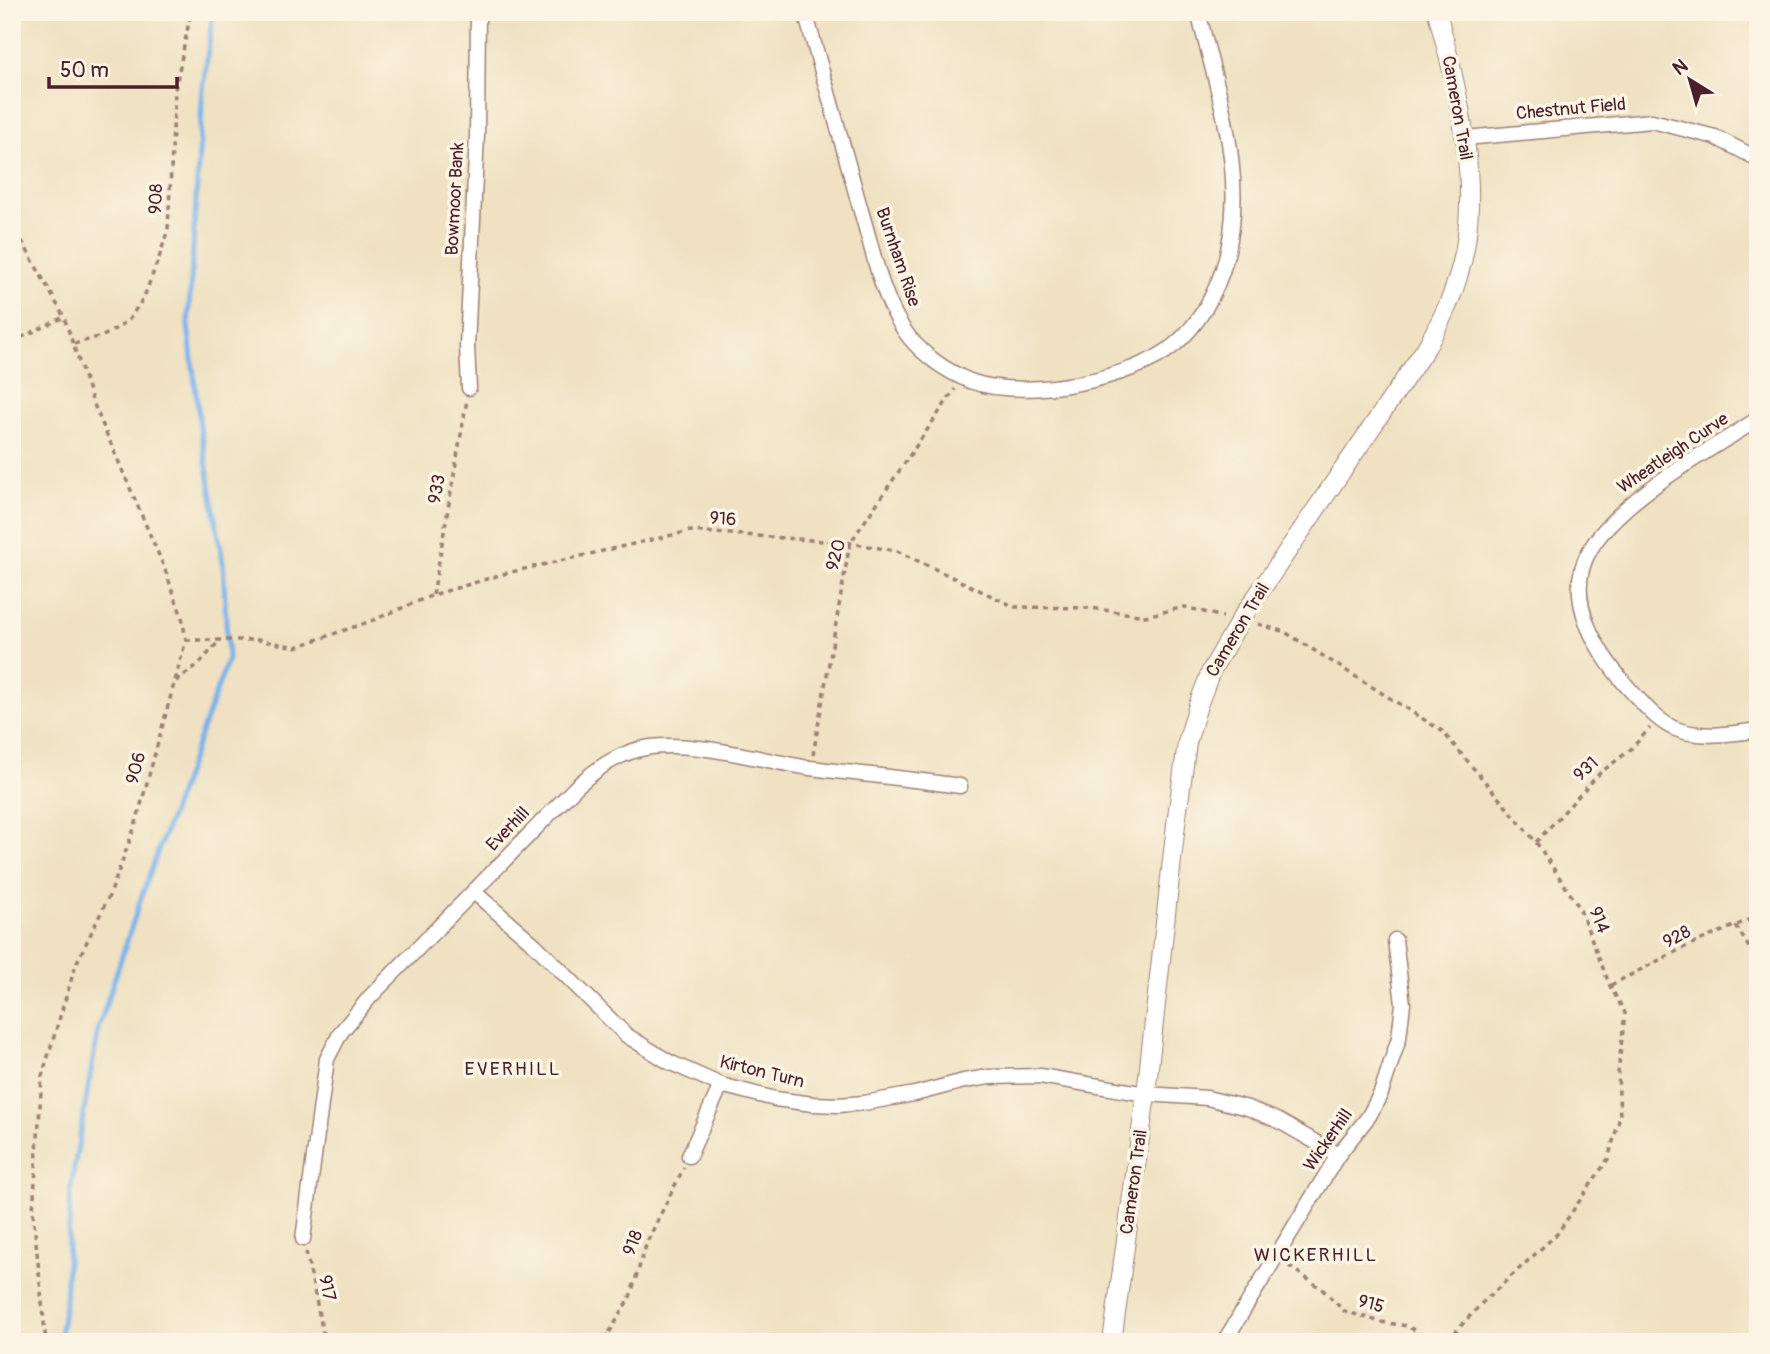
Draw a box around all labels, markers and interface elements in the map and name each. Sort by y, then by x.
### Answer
scale bar [49,46,177,90]
north arrow [1654,46,1724,116]
street label: Cameron Trail [1436,54,1478,162]
text: N [1668,54,1693,81]
text: 50 m [60,57,109,84]
street label: Chestnut Field [1515,93,1627,125]
street label: Bowmoor Bank [441,141,469,256]
street label: 908 [144,183,168,215]
street label: Burnham Rise [870,205,926,310]
street label: Wheatleigh Curve [1613,407,1733,499]
street label: 933 [423,473,451,505]
street label: 916 [709,507,737,531]
street label: 920 [821,537,851,573]
street label: Cameron Trail [1201,579,1275,681]
street label: 906 [121,750,151,786]
street label: 931 [1569,752,1603,786]
street label: Everhill [481,802,535,856]
street label: 914 [1583,903,1615,937]
street label: 928 [1659,920,1695,954]
street label: Kirton Turn [717,1050,807,1094]
district label: EVERHILL [465,1057,561,1081]
street label: Wickerhill [1298,1104,1358,1176]
street label: Cameron Trail [1115,1128,1153,1236]
street label: 918 [618,1227,648,1259]
district label: WICKERHILL [1254,1243,1378,1267]
street label: 917 [313,1273,341,1303]
street label: 915 [1355,1290,1387,1318]

